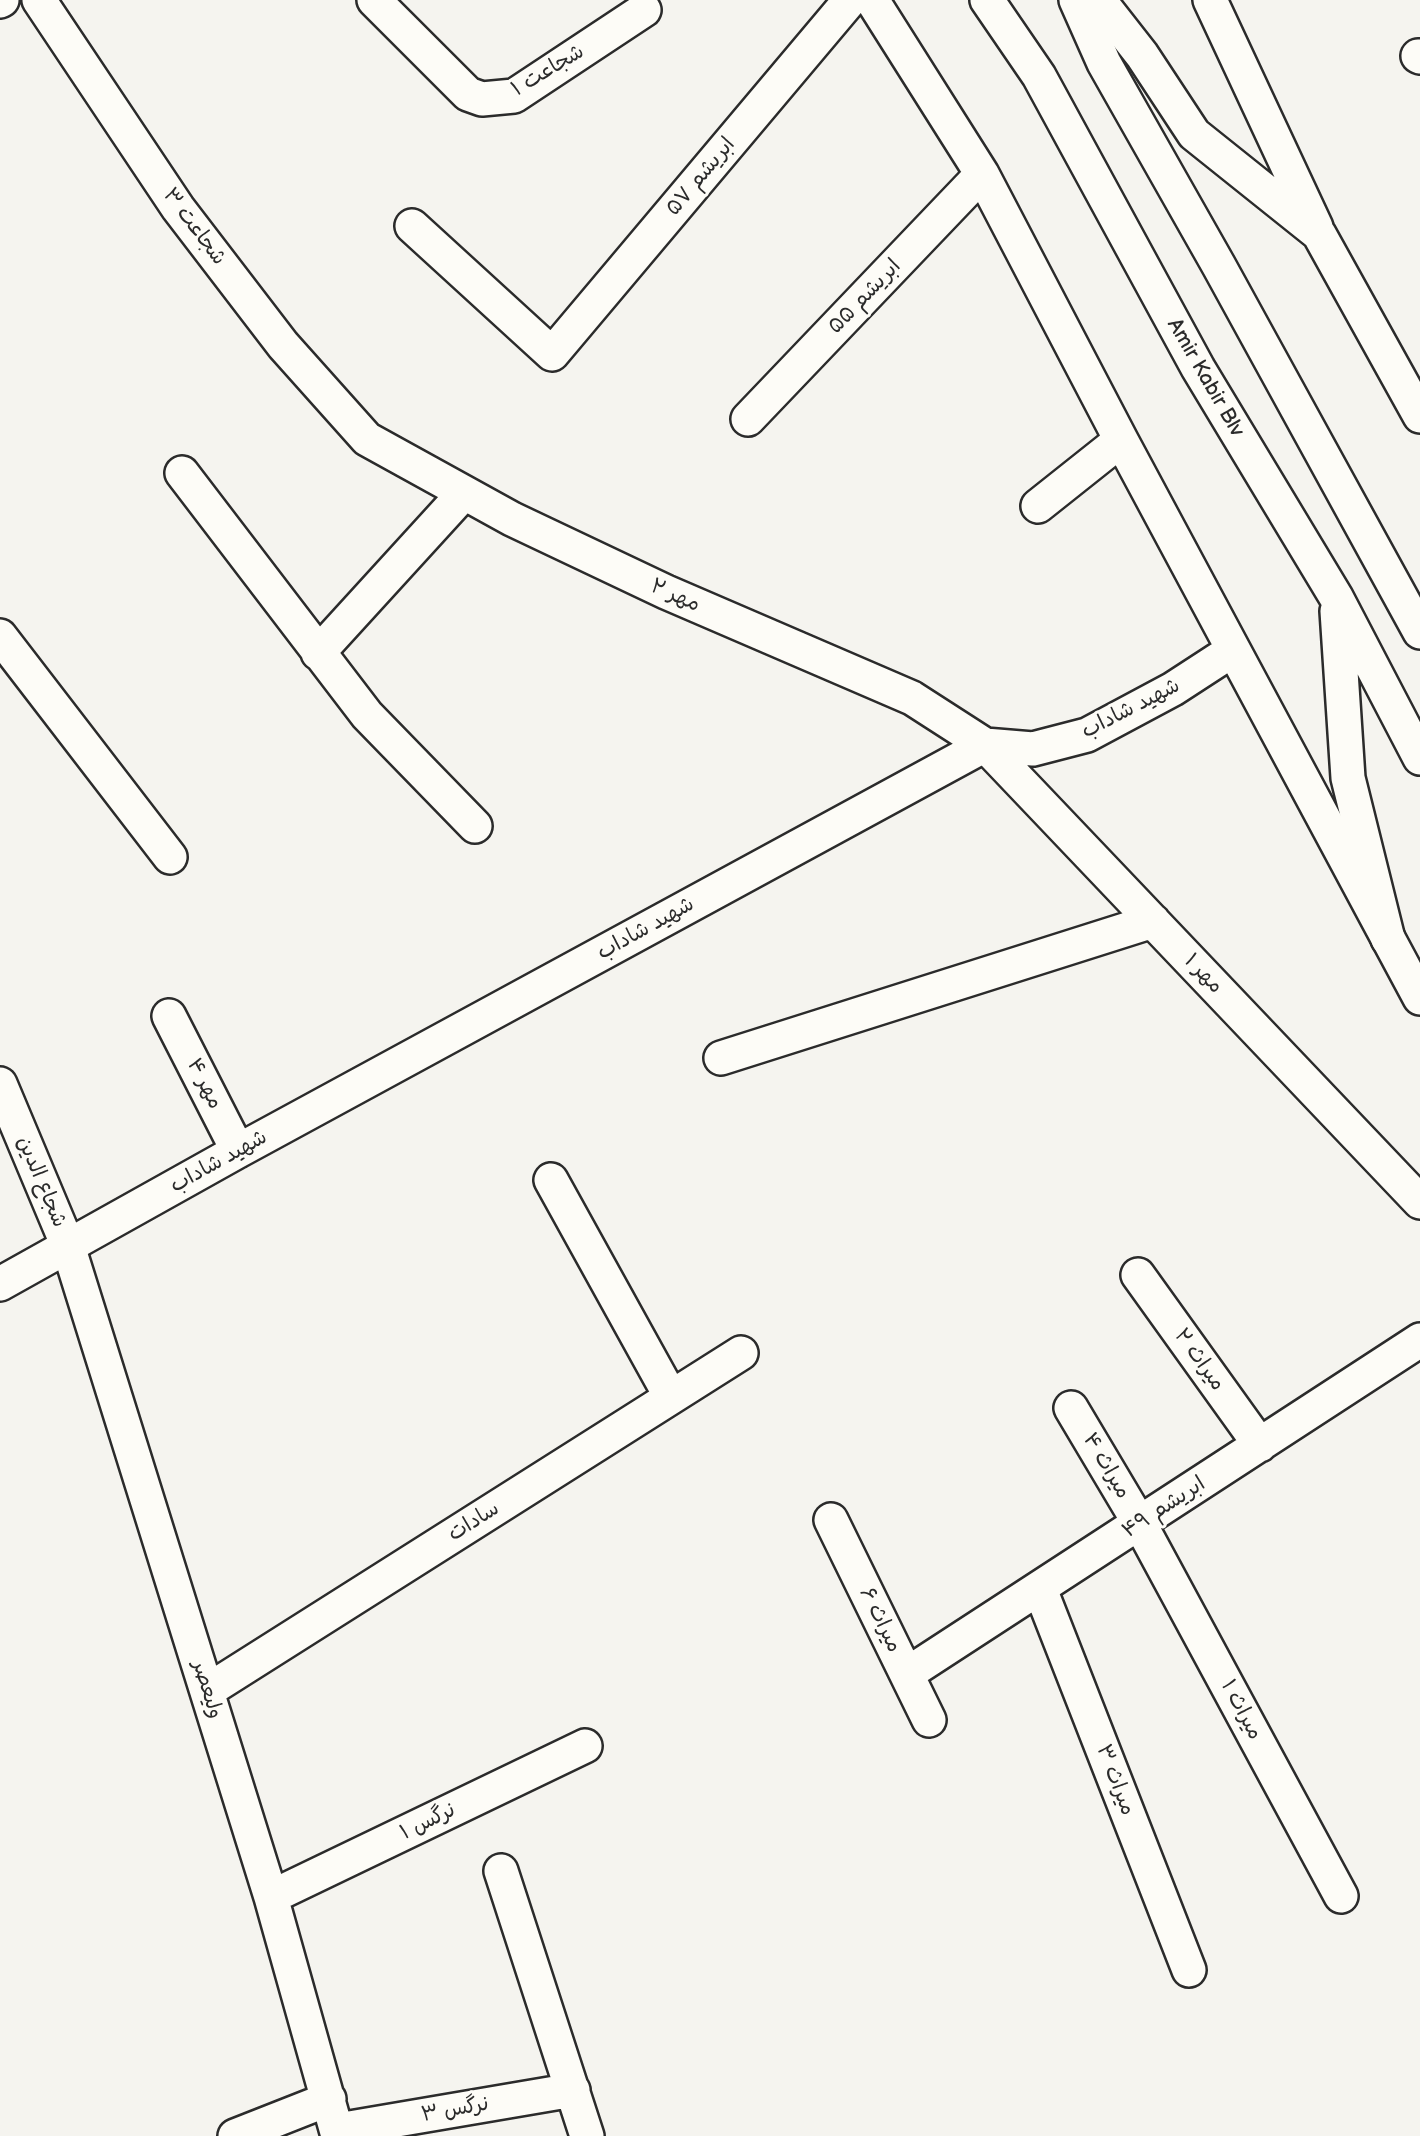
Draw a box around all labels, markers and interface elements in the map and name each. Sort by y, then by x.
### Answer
street label: شجاعت ۱ [507,40,589,102]
street label: ابریشم ۵۷ [661,133,741,221]
street label: شجاعت ۳ [157,184,231,270]
street label: ابریشم ۵۵ [823,254,907,340]
street label: Amir Kabir Blv [1161,314,1249,442]
street label: مهر ۲ [646,574,704,618]
street label: شهید شاداب [1078,674,1184,744]
street label: شهید شاداب [593,892,699,966]
street label: مهر ۱ [1178,949,1228,999]
street label: مهر ۴ [181,1054,227,1114]
street label: شهید شاداب [166,1125,272,1199]
street label: شجاع الدین [11,1133,71,1231]
street label: میراث ۲ [1168,1324,1230,1396]
street label: میراث ۴ [1077,1429,1135,1503]
street label: ابریشم ۴۹ [1118,1472,1210,1544]
street label: سادات [444,1497,504,1547]
street label: میراث ۶ [853,1583,907,1657]
street label: ولیعصر [186,1658,228,1722]
street label: میراث ۱ [1215,1676,1267,1744]
street label: میراث ۳ [1090,1741,1140,1819]
street label: نرگس ۱ [396,1798,460,1846]
street label: نرگس ۳ [419,2092,491,2128]

